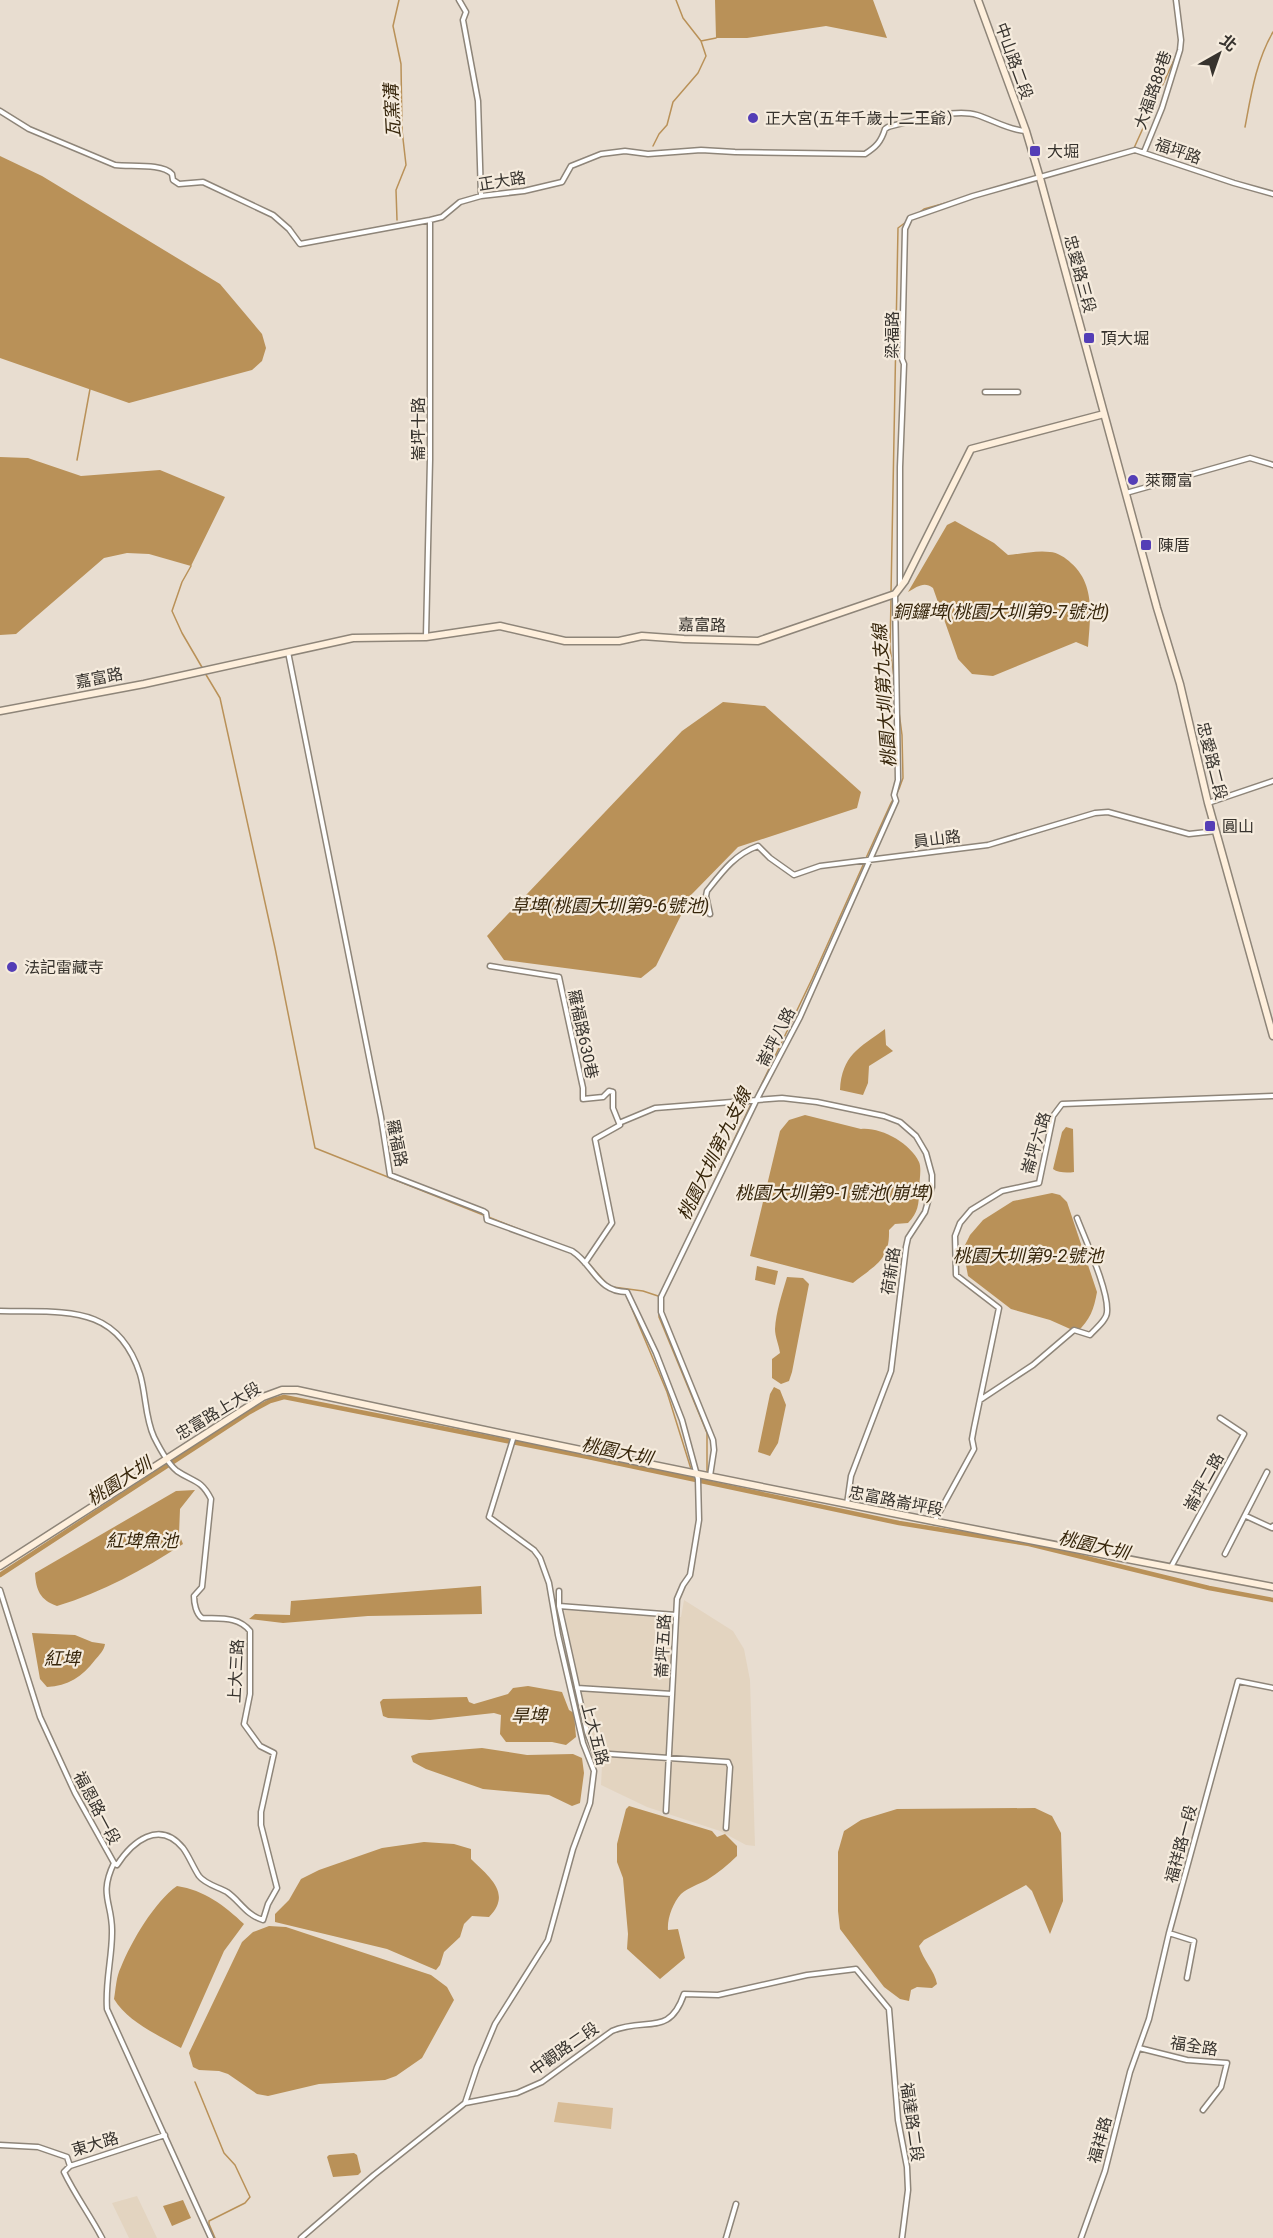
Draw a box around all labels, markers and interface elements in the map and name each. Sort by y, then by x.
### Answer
street label: 中山路二段 [991,20,1037,102]
north arrow [1189,24,1249,84]
text: 北 [1216,30,1241,55]
street label: 大福路88巷 [1131,48,1175,132]
water label: 瓦窯溝 [380,80,404,139]
place label: 正大宮(五年千歲十二王爺） [765,109,962,128]
marker: 正大宮(五年千歲十二王爺） [746,111,760,125]
street label: 福坪路 [1152,134,1204,168]
place label: 大堀 [1047,142,1079,161]
marker: 大堀 [1028,144,1042,158]
street label: 正大路 [477,168,527,194]
street label: 忠愛路三段 [1060,233,1100,315]
street label: 梁福路 [883,311,902,359]
place label: 頂大堀 [1101,329,1149,348]
marker: 頂大堀 [1082,331,1096,345]
street label: 崙坪十路 [409,397,428,461]
place label: 萊爾富 [1145,471,1193,490]
marker: 萊爾富 [1126,473,1140,487]
place label: 陳厝 [1158,536,1190,555]
marker: 陳厝 [1139,538,1153,552]
water label: 銅鑼埤(桃園大圳第9-7號池) [893,601,1109,623]
street label: 嘉富路 [678,615,726,635]
water label: 桃園大圳第九支線 [868,621,899,769]
street label: 嘉富路 [74,664,124,692]
street label: 忠愛路二段 [1193,720,1231,802]
place label: 圓山 [1222,817,1254,836]
marker: 圓山 [1203,819,1217,833]
street label: 員山路 [912,827,962,851]
water label: 草埤(桃園大圳第9-6號池) [511,895,709,917]
place label: 法記雷藏寺 [24,958,104,977]
marker: 法記雷藏寺 [5,960,19,974]
street label: 羅福路630巷 [564,988,602,1080]
street label: 崙坪八路 [753,1004,799,1070]
water label: 桃園大圳第九支線 [673,1083,756,1223]
street label: 崙坪六路 [1018,1110,1054,1176]
street label: 羅福路 [383,1118,411,1168]
water label: 桃園大圳第9-1號池(崩埤) [735,1182,933,1204]
water label: 桃園大圳第9-2號池 [953,1245,1105,1266]
street label: 荷新路 [878,1246,904,1296]
street label: 忠富路上大段 [172,1378,264,1444]
water label: 桃園大圳 [580,1433,657,1469]
street label: 崙坪二路 [1180,1449,1228,1515]
water label: 桃園大圳 [83,1451,157,1509]
street label: 忠富路崙坪段 [847,1483,945,1519]
water label: 桃園大圳 [1057,1527,1134,1564]
water label: 紅埤魚池 [106,1530,180,1551]
street label: 崙坪五路 [652,1614,674,1678]
street label: 上大三路 [225,1639,247,1703]
water label: 紅埤 [44,1648,82,1669]
street label: 上大五路 [578,1701,612,1767]
water label: 旱埤 [511,1705,549,1726]
street label: 福恩路一段 [70,1768,124,1848]
street label: 福祥路一段 [1161,1803,1201,1885]
street label: 中觀路二段 [526,2018,602,2080]
street label: 福全路 [1169,2033,1219,2059]
street label: 福達路二段 [897,2081,927,2163]
street label: 福祥路 [1085,2114,1115,2166]
street label: 東大路 [69,2128,121,2160]

